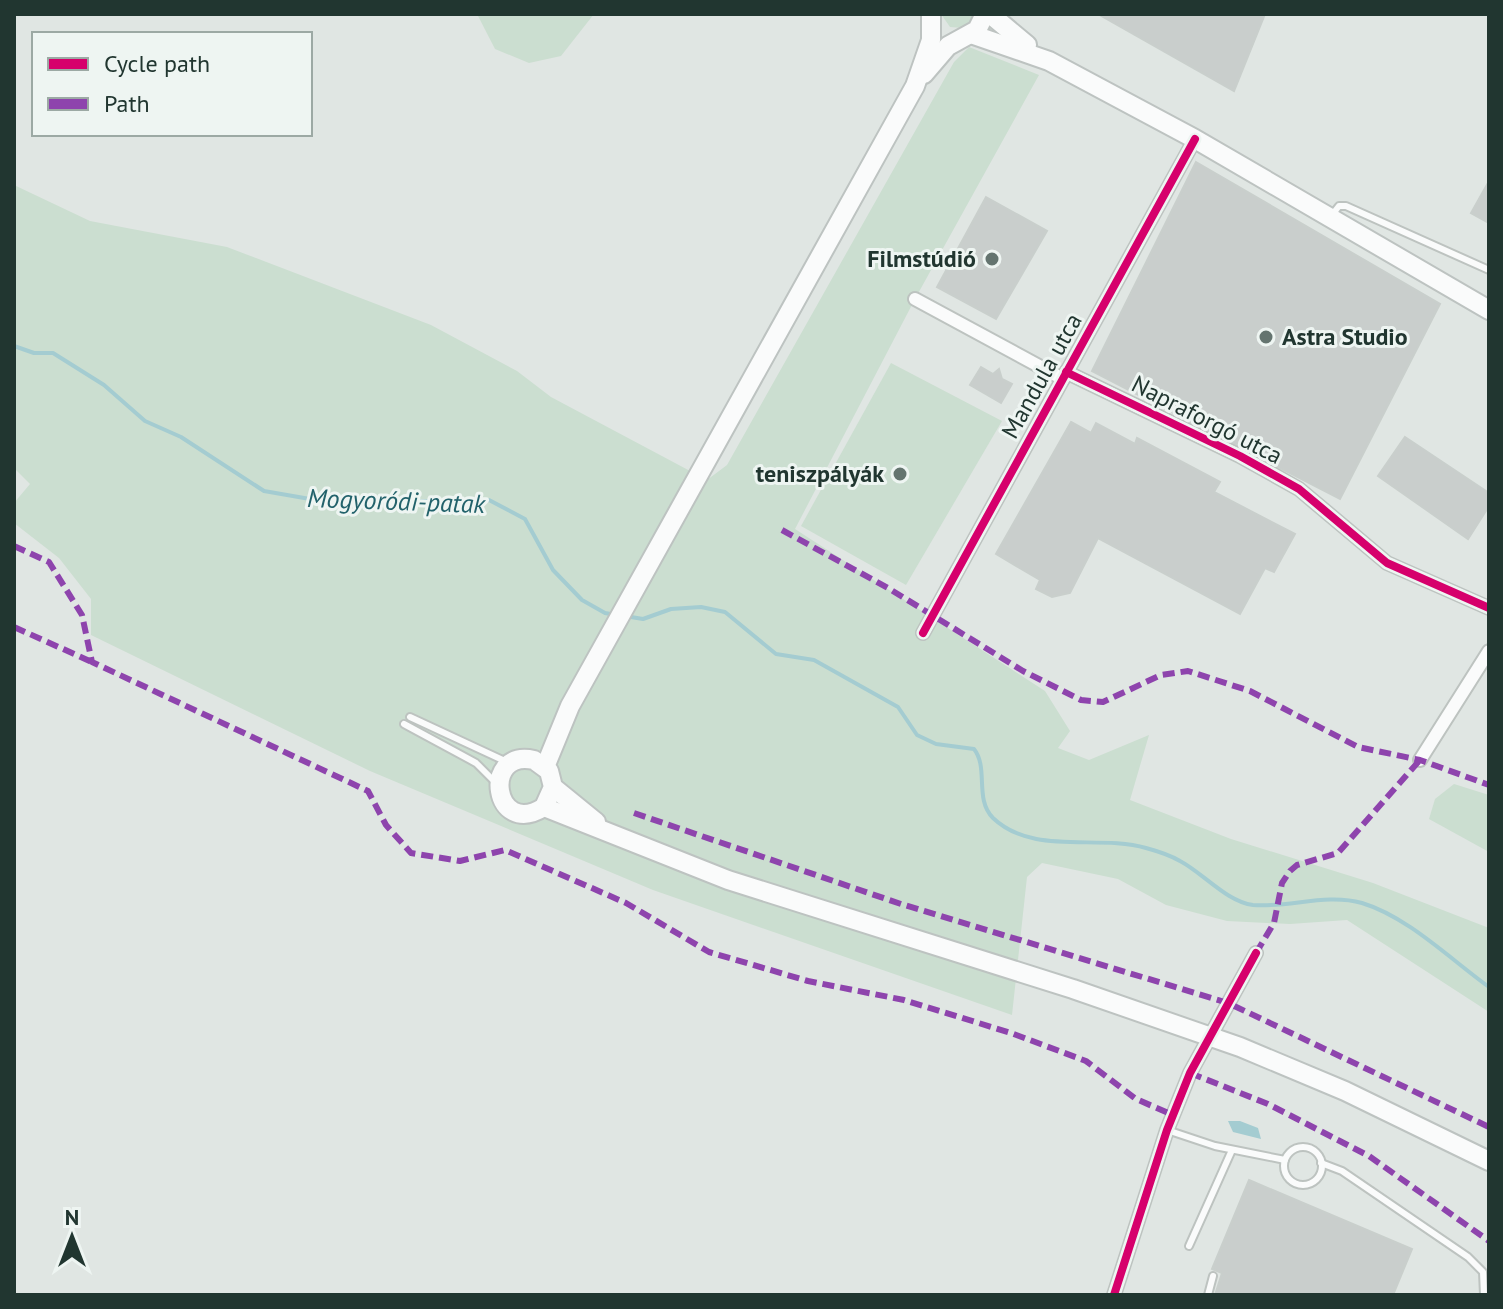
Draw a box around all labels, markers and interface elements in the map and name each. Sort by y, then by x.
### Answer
legend [32,32,312,136]
text: Cycle path [104,48,210,79]
text: Path [104,88,150,119]
place label: Filmstúdió [867,243,976,274]
marker: Filmstúdió [983,250,1001,268]
street label: Mandula utca [994,308,1089,444]
place label: Astra Studio [1282,321,1408,352]
marker: Astra Studio [1257,328,1275,346]
street label: Napraforgó utca [1127,368,1288,471]
place label: teniszpályák [756,458,884,489]
marker: teniszpályák [891,465,909,483]
water label: Mogyoródi-patak [306,481,487,520]
north arrow [32,1197,112,1277]
text: N [65,1203,79,1231]

